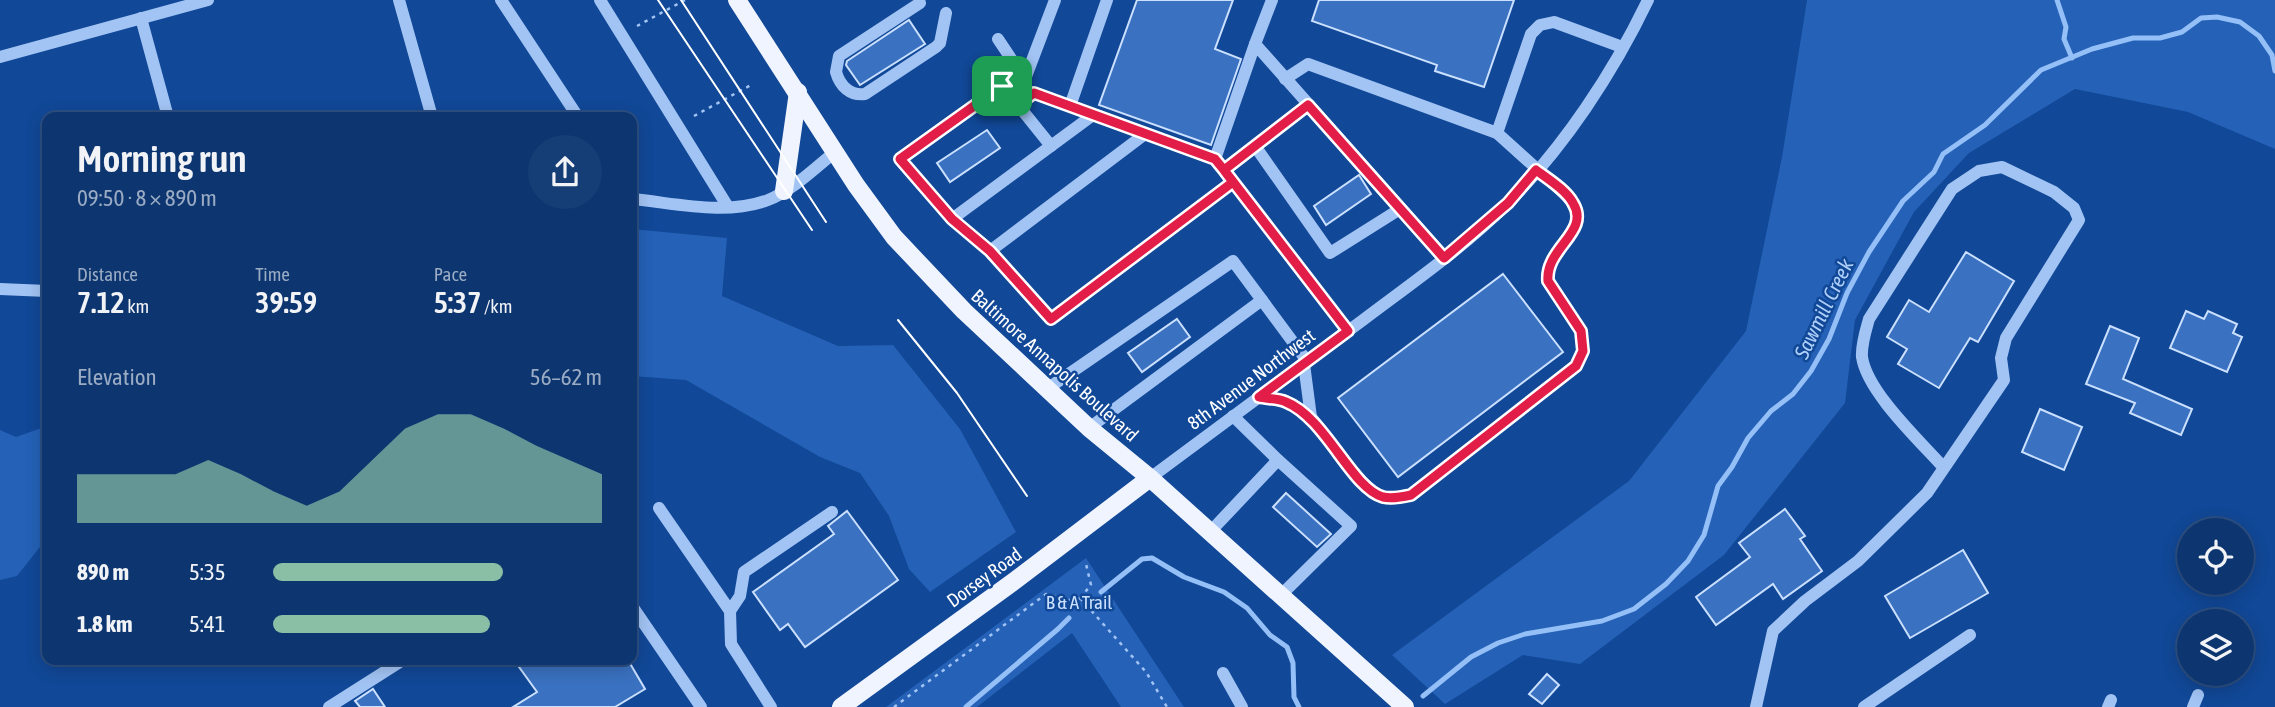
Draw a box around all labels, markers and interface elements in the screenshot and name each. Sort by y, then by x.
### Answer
pin [972,56,1032,116]
icon: arrive [983,67,1021,105]
button: share [528,135,602,209]
text: Morning run [77,137,247,180]
text: 09:50 · 8 × 890 m [77,185,217,211]
water label: Sawmill Creek [1788,254,1858,363]
text: Distance [77,263,138,285]
text: Time [255,263,290,285]
text: Pace [434,263,467,285]
street label: Baltimore Annapolis Boulevard [967,284,1143,446]
text: 7.12 [77,285,125,319]
text: 39:59 [255,285,317,319]
text: 5:37 [434,285,481,319]
text: km [125,295,149,317]
text: /km [481,295,512,317]
street label: 8th Avenue Northwest [1183,324,1319,434]
text: Elevation [77,364,157,390]
text: 56–62 m [530,364,602,390]
map controls [2177,518,2254,686]
button: locate [2177,518,2254,595]
street label: Dorsey Road [942,543,1026,611]
text: 890 m [77,559,129,585]
text: 5:35 [189,559,226,585]
park label: B & A Trail [1046,591,1112,613]
button: layers [2177,609,2254,686]
text: 1.8 km [77,611,133,637]
text: 5:41 [189,611,226,637]

